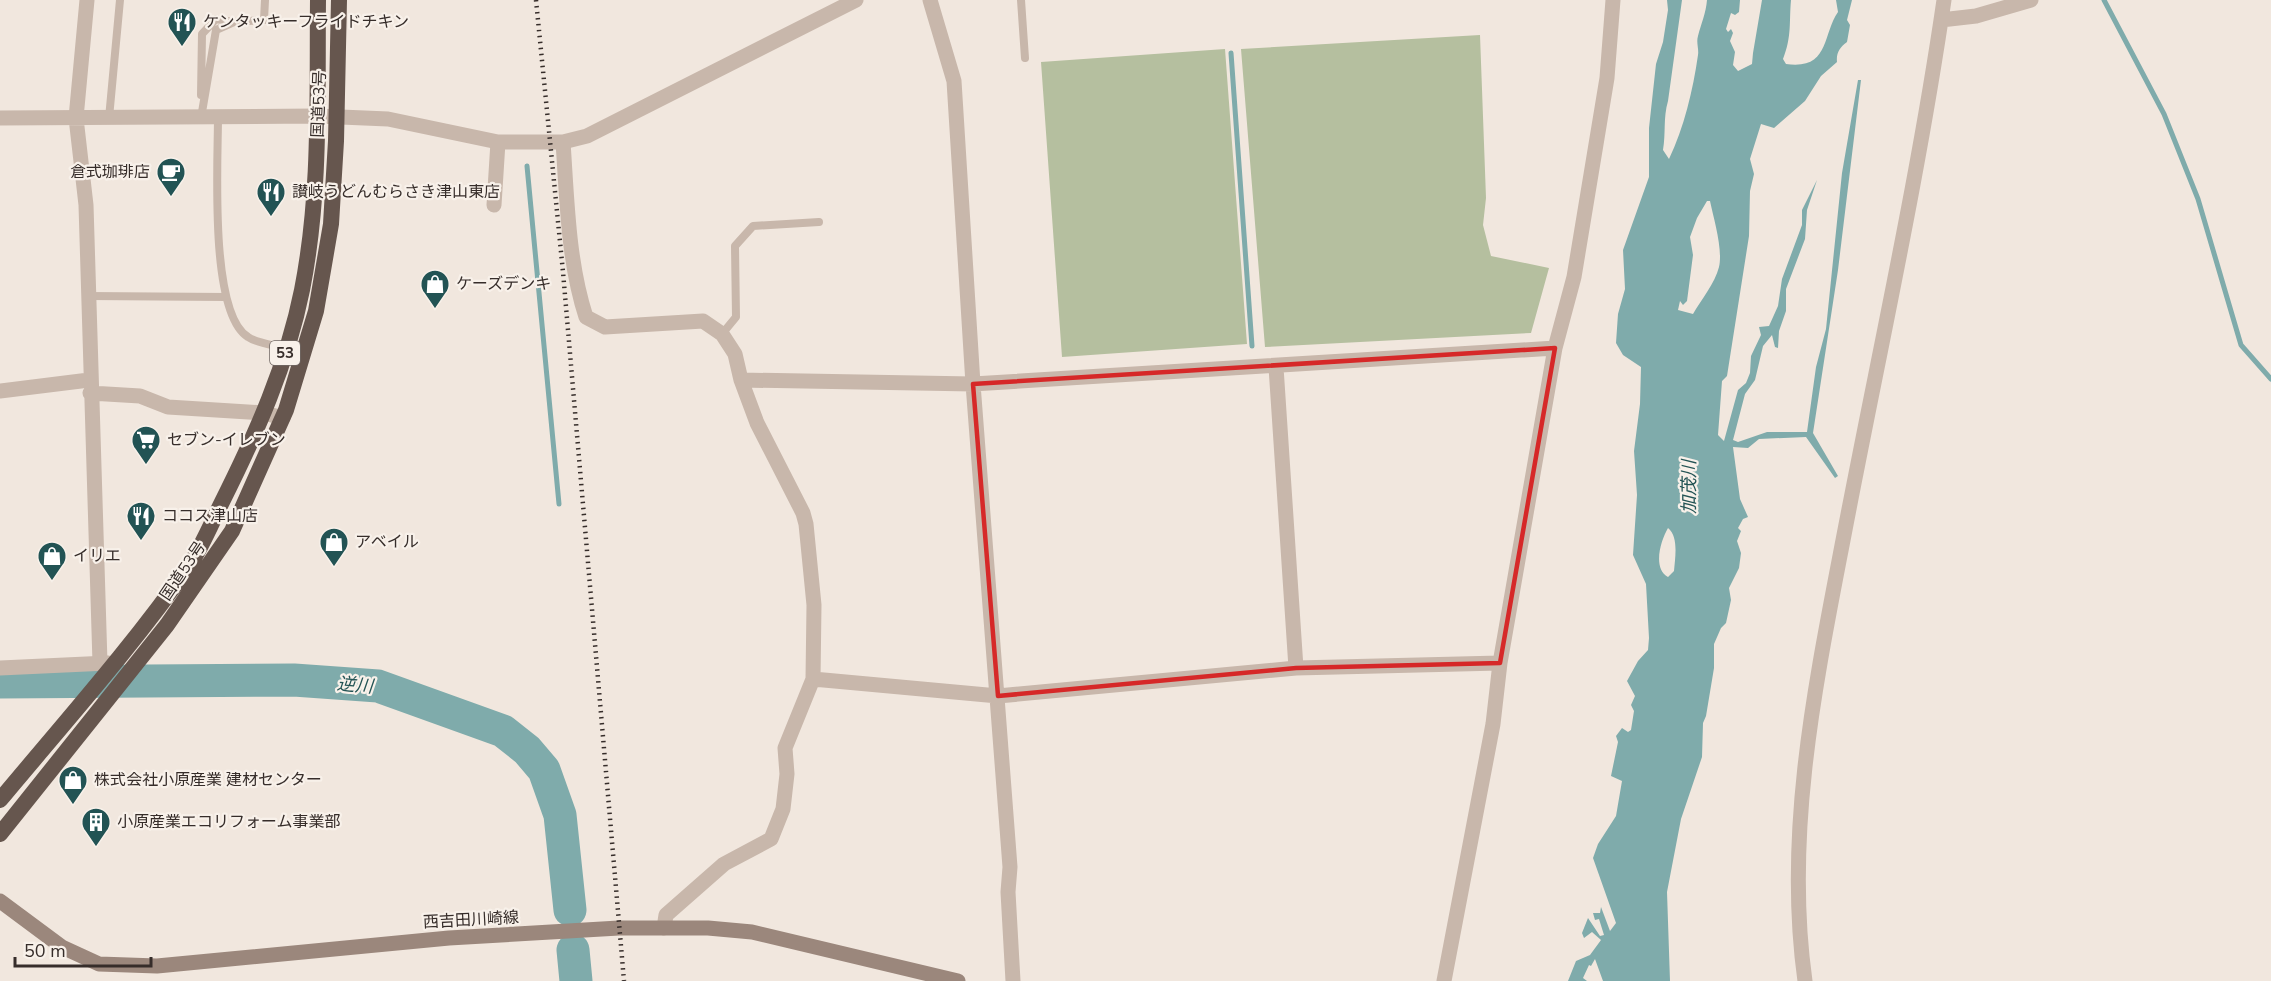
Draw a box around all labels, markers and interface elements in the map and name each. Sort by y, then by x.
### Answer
restaurant icon: ケンタッキーフライドチキン [166,6,198,48]
place label: ケンタッキーフライドチキン [203,11,409,33]
street label: 国道53号 [307,70,331,138]
cafe icon: 倉式珈琲店 [155,156,187,198]
place label: 倉式珈琲店 [70,161,150,183]
restaurant icon: 讃岐うどんむらさき津山東店 [255,176,287,218]
place label: 讃岐うどんむらさき津山東店 [292,181,500,203]
shop icon: ケーズデンキ [419,268,451,310]
place label: ケーズデンキ [456,273,551,295]
road number: 53 [270,341,300,365]
supermarket icon: セブン-イレブン [130,424,162,466]
place label: セブン-イレブン [167,429,286,451]
water label: 加茂川 [1677,458,1701,514]
restaurant icon: ココス津山店 [125,500,157,542]
place label: ココス津山店 [162,505,258,527]
shop icon: アベイル [318,526,350,568]
place label: アベイル [355,531,419,553]
street label: 国道53号 [155,537,211,605]
shop icon: イリエ [36,540,68,582]
place label: イリエ [73,545,121,567]
water label: 逆川 [336,671,376,699]
shop icon: 株式会社小原産業 建材センター [57,764,89,806]
place label: 株式会社小原産業 建材センター [94,769,322,791]
building icon: 小原産業エコリフォーム事業部 [80,806,112,848]
place label: 小原産業エコリフォーム事業部 [117,811,341,833]
street label: 西吉田川崎線 [422,907,520,933]
scale bar [15,930,152,968]
text: 50 m [24,939,66,963]

